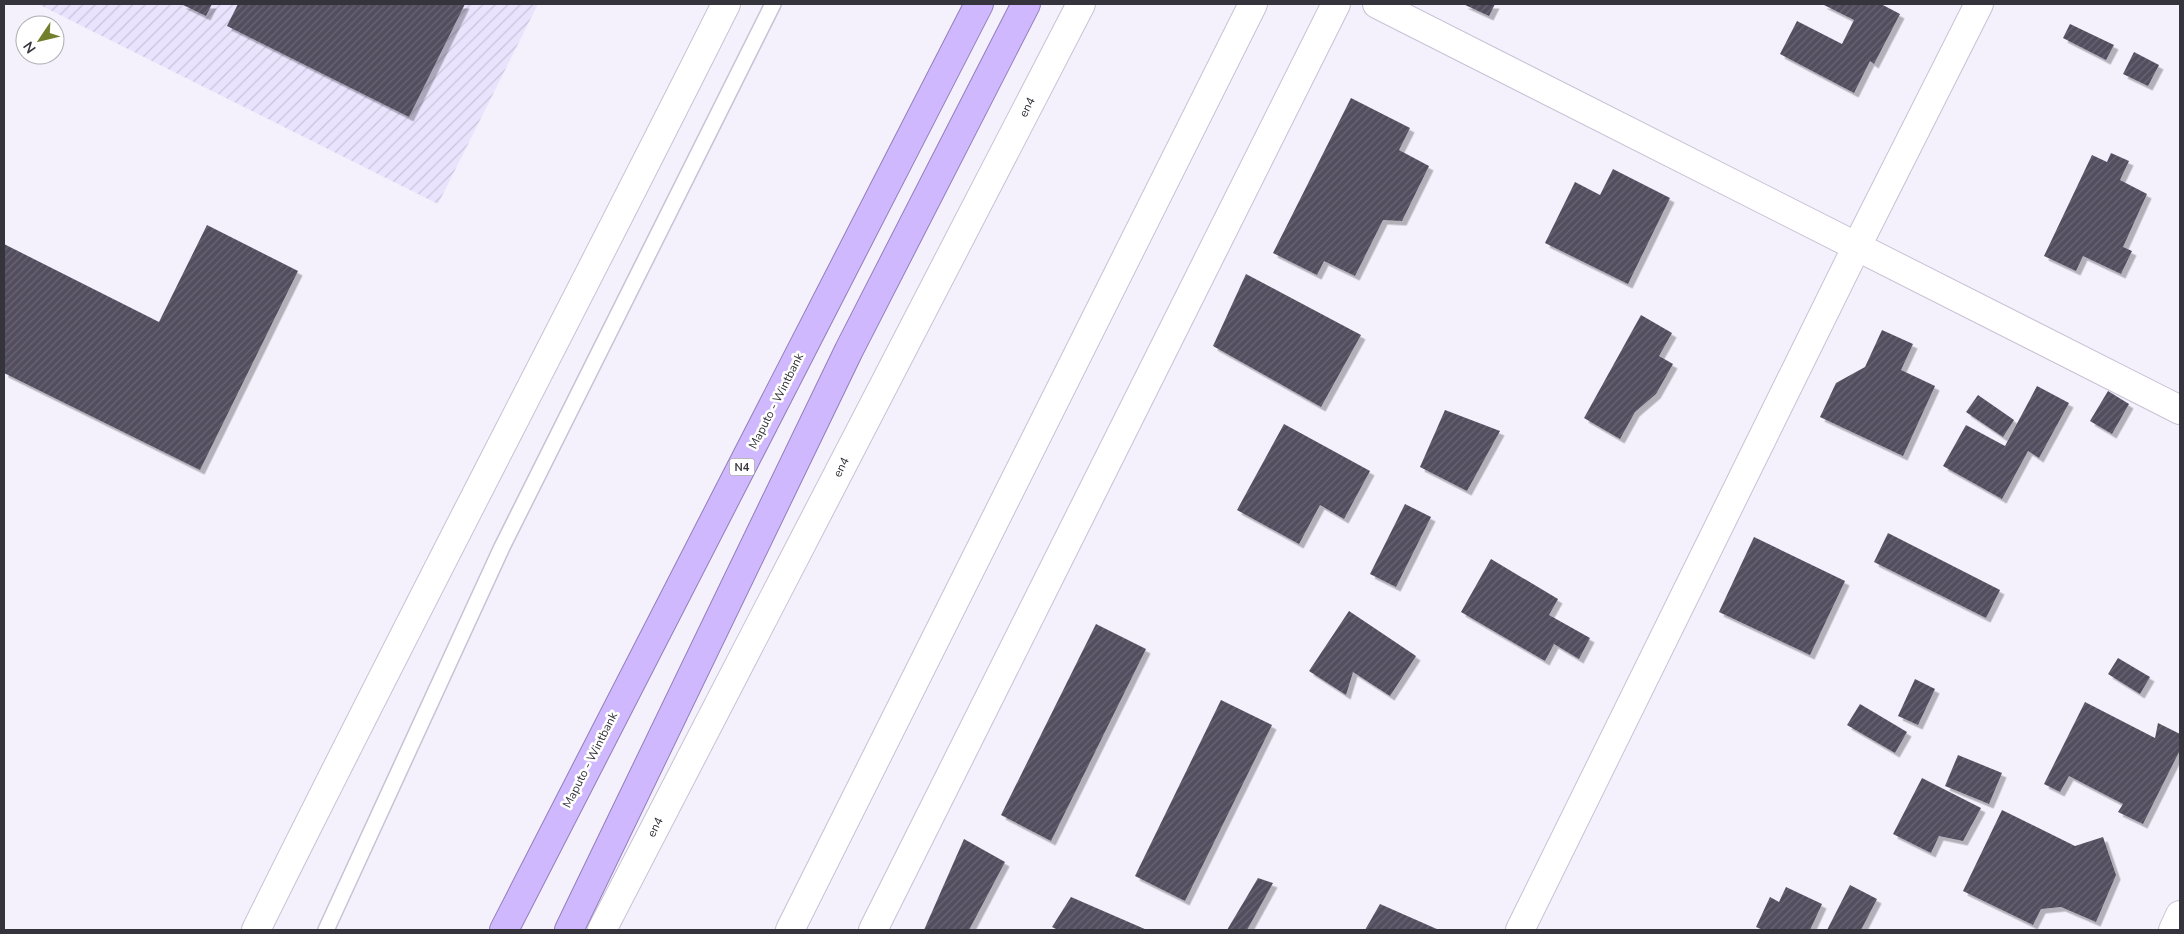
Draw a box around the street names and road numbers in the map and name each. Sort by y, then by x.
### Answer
street label: en4 [1015,94,1039,120]
street label: Maputo - Wintbank [745,349,808,452]
street label: en4 [829,454,853,480]
road number: N4 [730,458,754,476]
street label: Maputo - Wintbank [559,708,622,811]
street label: en4 [643,814,667,840]

